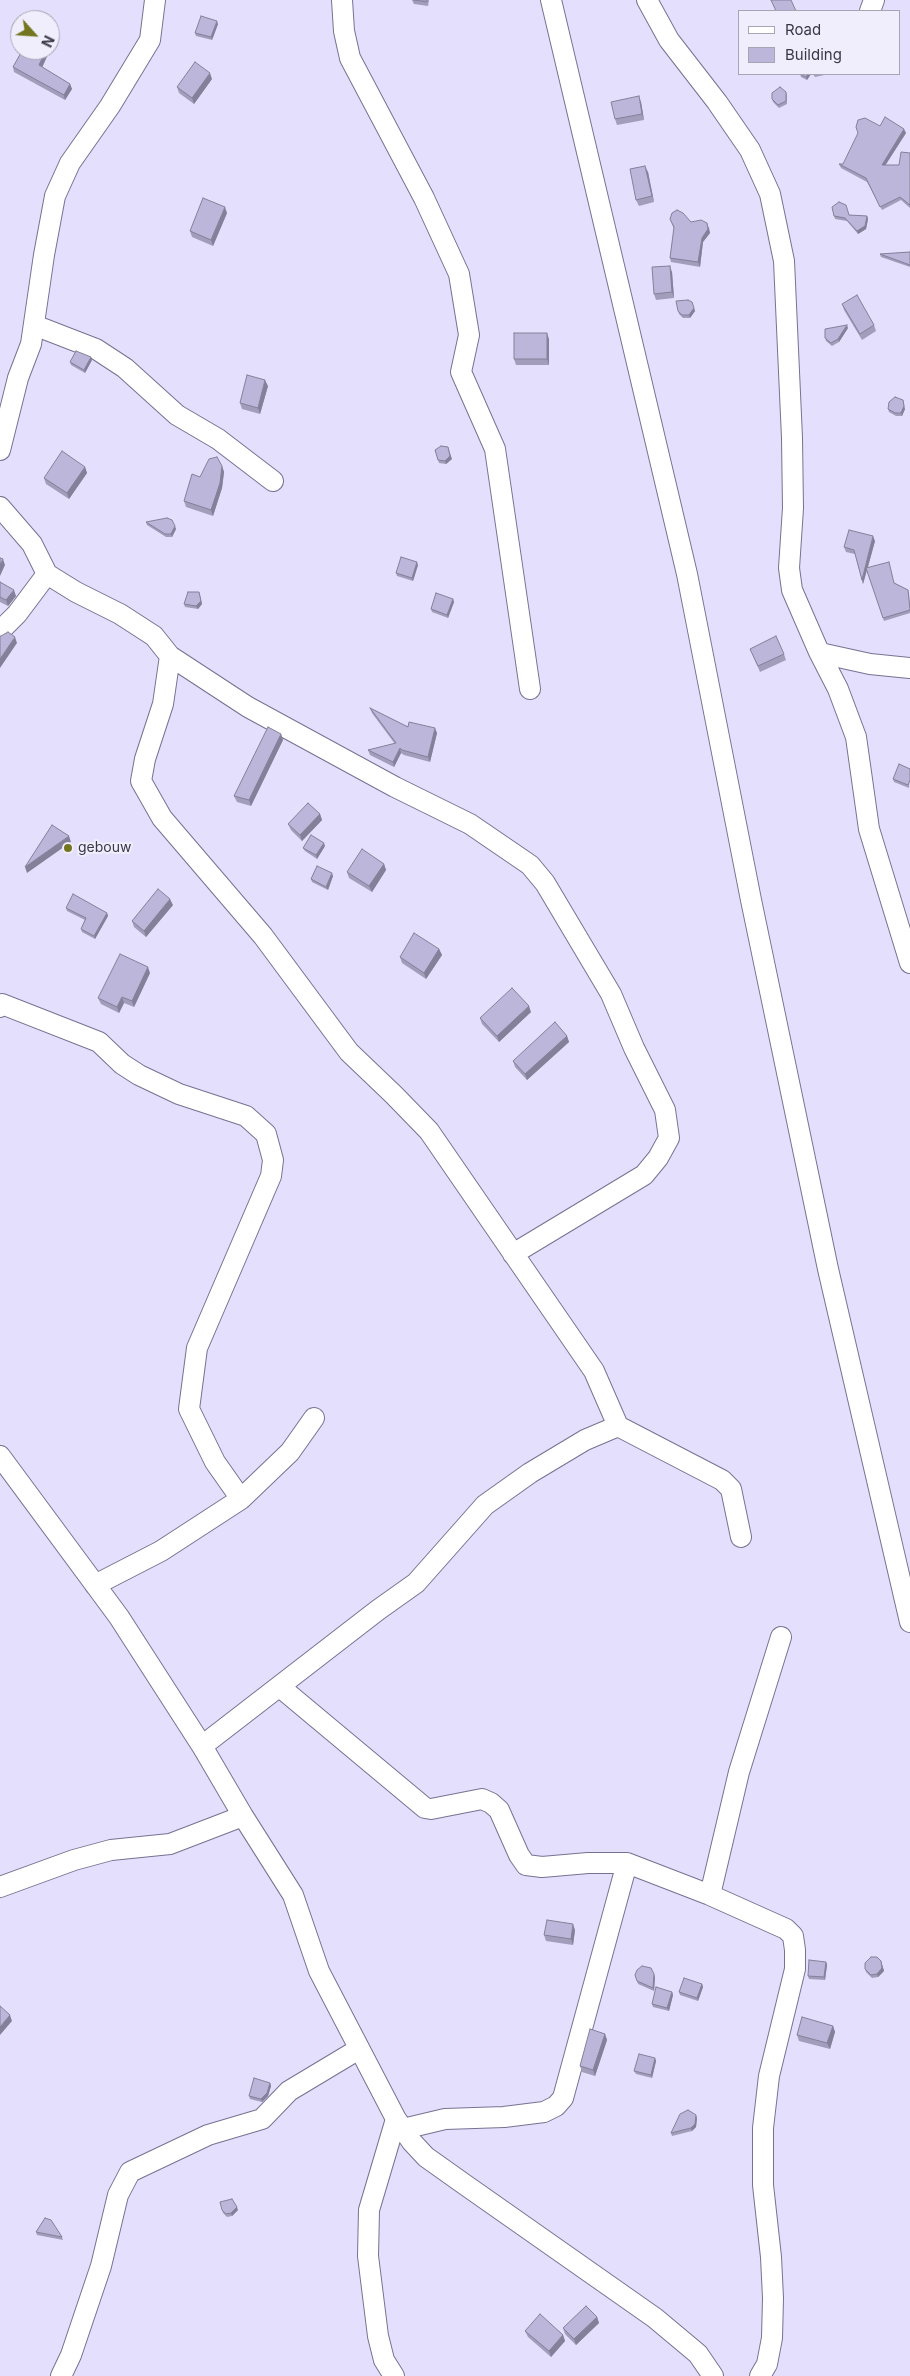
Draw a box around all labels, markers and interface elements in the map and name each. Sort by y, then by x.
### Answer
north arrow [10,10,60,60]
legend [738,10,900,75]
text: Road [785,20,821,39]
text: N [38,33,58,50]
text: Building [785,45,842,64]
place label: gebouw [78,840,131,856]
marker: gebouw [62,842,74,854]

